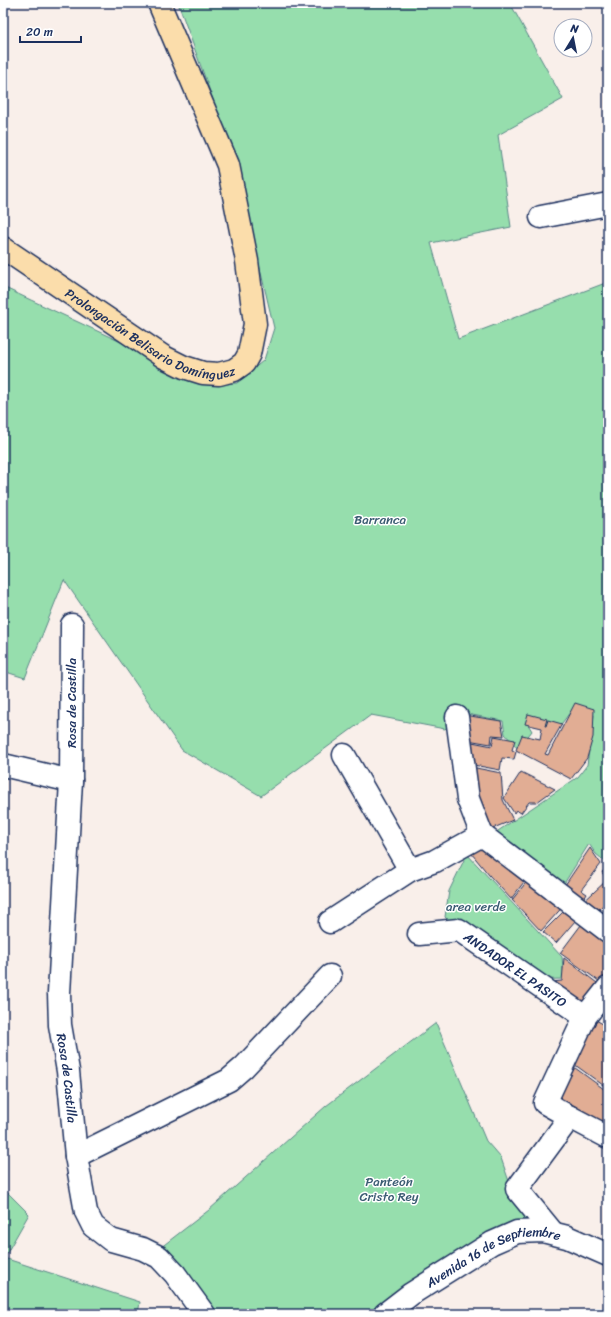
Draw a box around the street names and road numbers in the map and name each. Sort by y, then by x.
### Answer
street label: Prolongación Belisario Domínguez [60,282,239,386]
street label: Rosa de Castilla [60,658,83,748]
street label: ANDADOR EL PASITO [458,925,572,1013]
street label: Rosa de Castilla [50,1032,84,1124]
street label: Avenida 16 de Septiembre [420,1220,564,1295]

